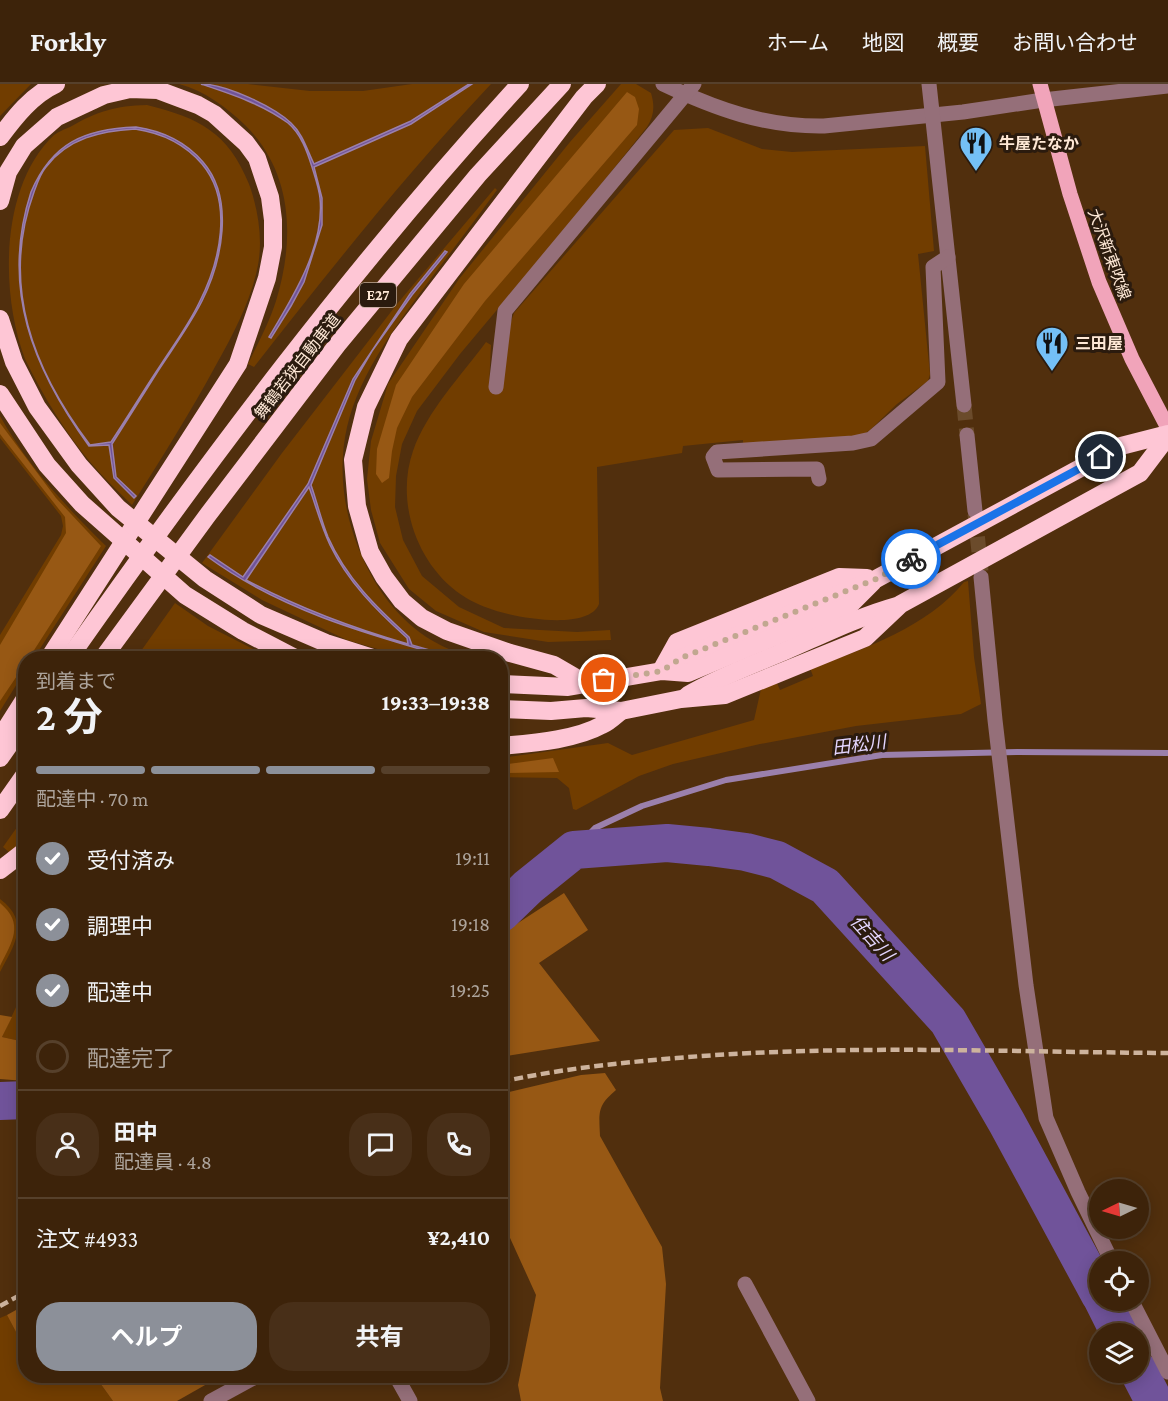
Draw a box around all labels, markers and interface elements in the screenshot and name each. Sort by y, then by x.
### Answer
text: Forkly [30,26,106,57]
text: ホーム [767,31,829,55]
text: 地図 [862,31,904,55]
text: 概要 [937,31,979,55]
text: お問い合わせ [1012,31,1138,55]
restaurant icon: 牛屋たなか [958,125,994,172]
place label: 牛屋たなか [999,135,1079,152]
street label: 大沢新東吹線 [1085,206,1134,302]
road number: E27 [360,283,396,307]
street label: 舞鶴若狭自動車道 [251,311,343,422]
restaurant icon: 三田屋 [1034,325,1070,372]
place label: 三田屋 [1075,335,1123,352]
pin [1075,431,1126,482]
icon: home [1084,440,1117,473]
courier [881,529,941,589]
icon: bike [895,543,928,576]
pin [578,654,629,705]
icon: bag [587,663,620,696]
text: 到着まで [36,670,116,692]
text: 19:33–19:38 [382,690,490,715]
text: 2 分 [36,695,102,738]
water label: 田松川 [831,732,889,758]
text: 配達中 · 70 m [36,788,148,810]
icon: check [36,842,69,875]
text: 19:11 [455,847,490,869]
text: 受付済み [87,848,175,873]
icon: check [36,908,69,941]
water label: 住吉川 [847,911,899,966]
text: 19:18 [451,913,490,935]
text: 調理中 [87,914,153,939]
icon: check [36,974,69,1007]
text: 19:25 [450,979,490,1001]
text: 配達中 [87,980,153,1005]
text: 配達完了 [87,1046,175,1071]
button: person [36,1113,99,1176]
button: chat [349,1113,412,1176]
button: phone [427,1113,490,1176]
text: 田中 [114,1120,158,1145]
text: 配達員 · 4.8 [114,1151,212,1173]
north arrow [1089,1179,1149,1239]
map controls [1089,1179,1149,1383]
text: ¥2,410 [427,1225,490,1250]
text: 注文 #4933 [36,1227,138,1252]
button: locate [1089,1251,1149,1311]
button: ヘルプ [36,1302,257,1371]
button: 共有 [269,1302,490,1371]
button: layers [1089,1323,1149,1383]

